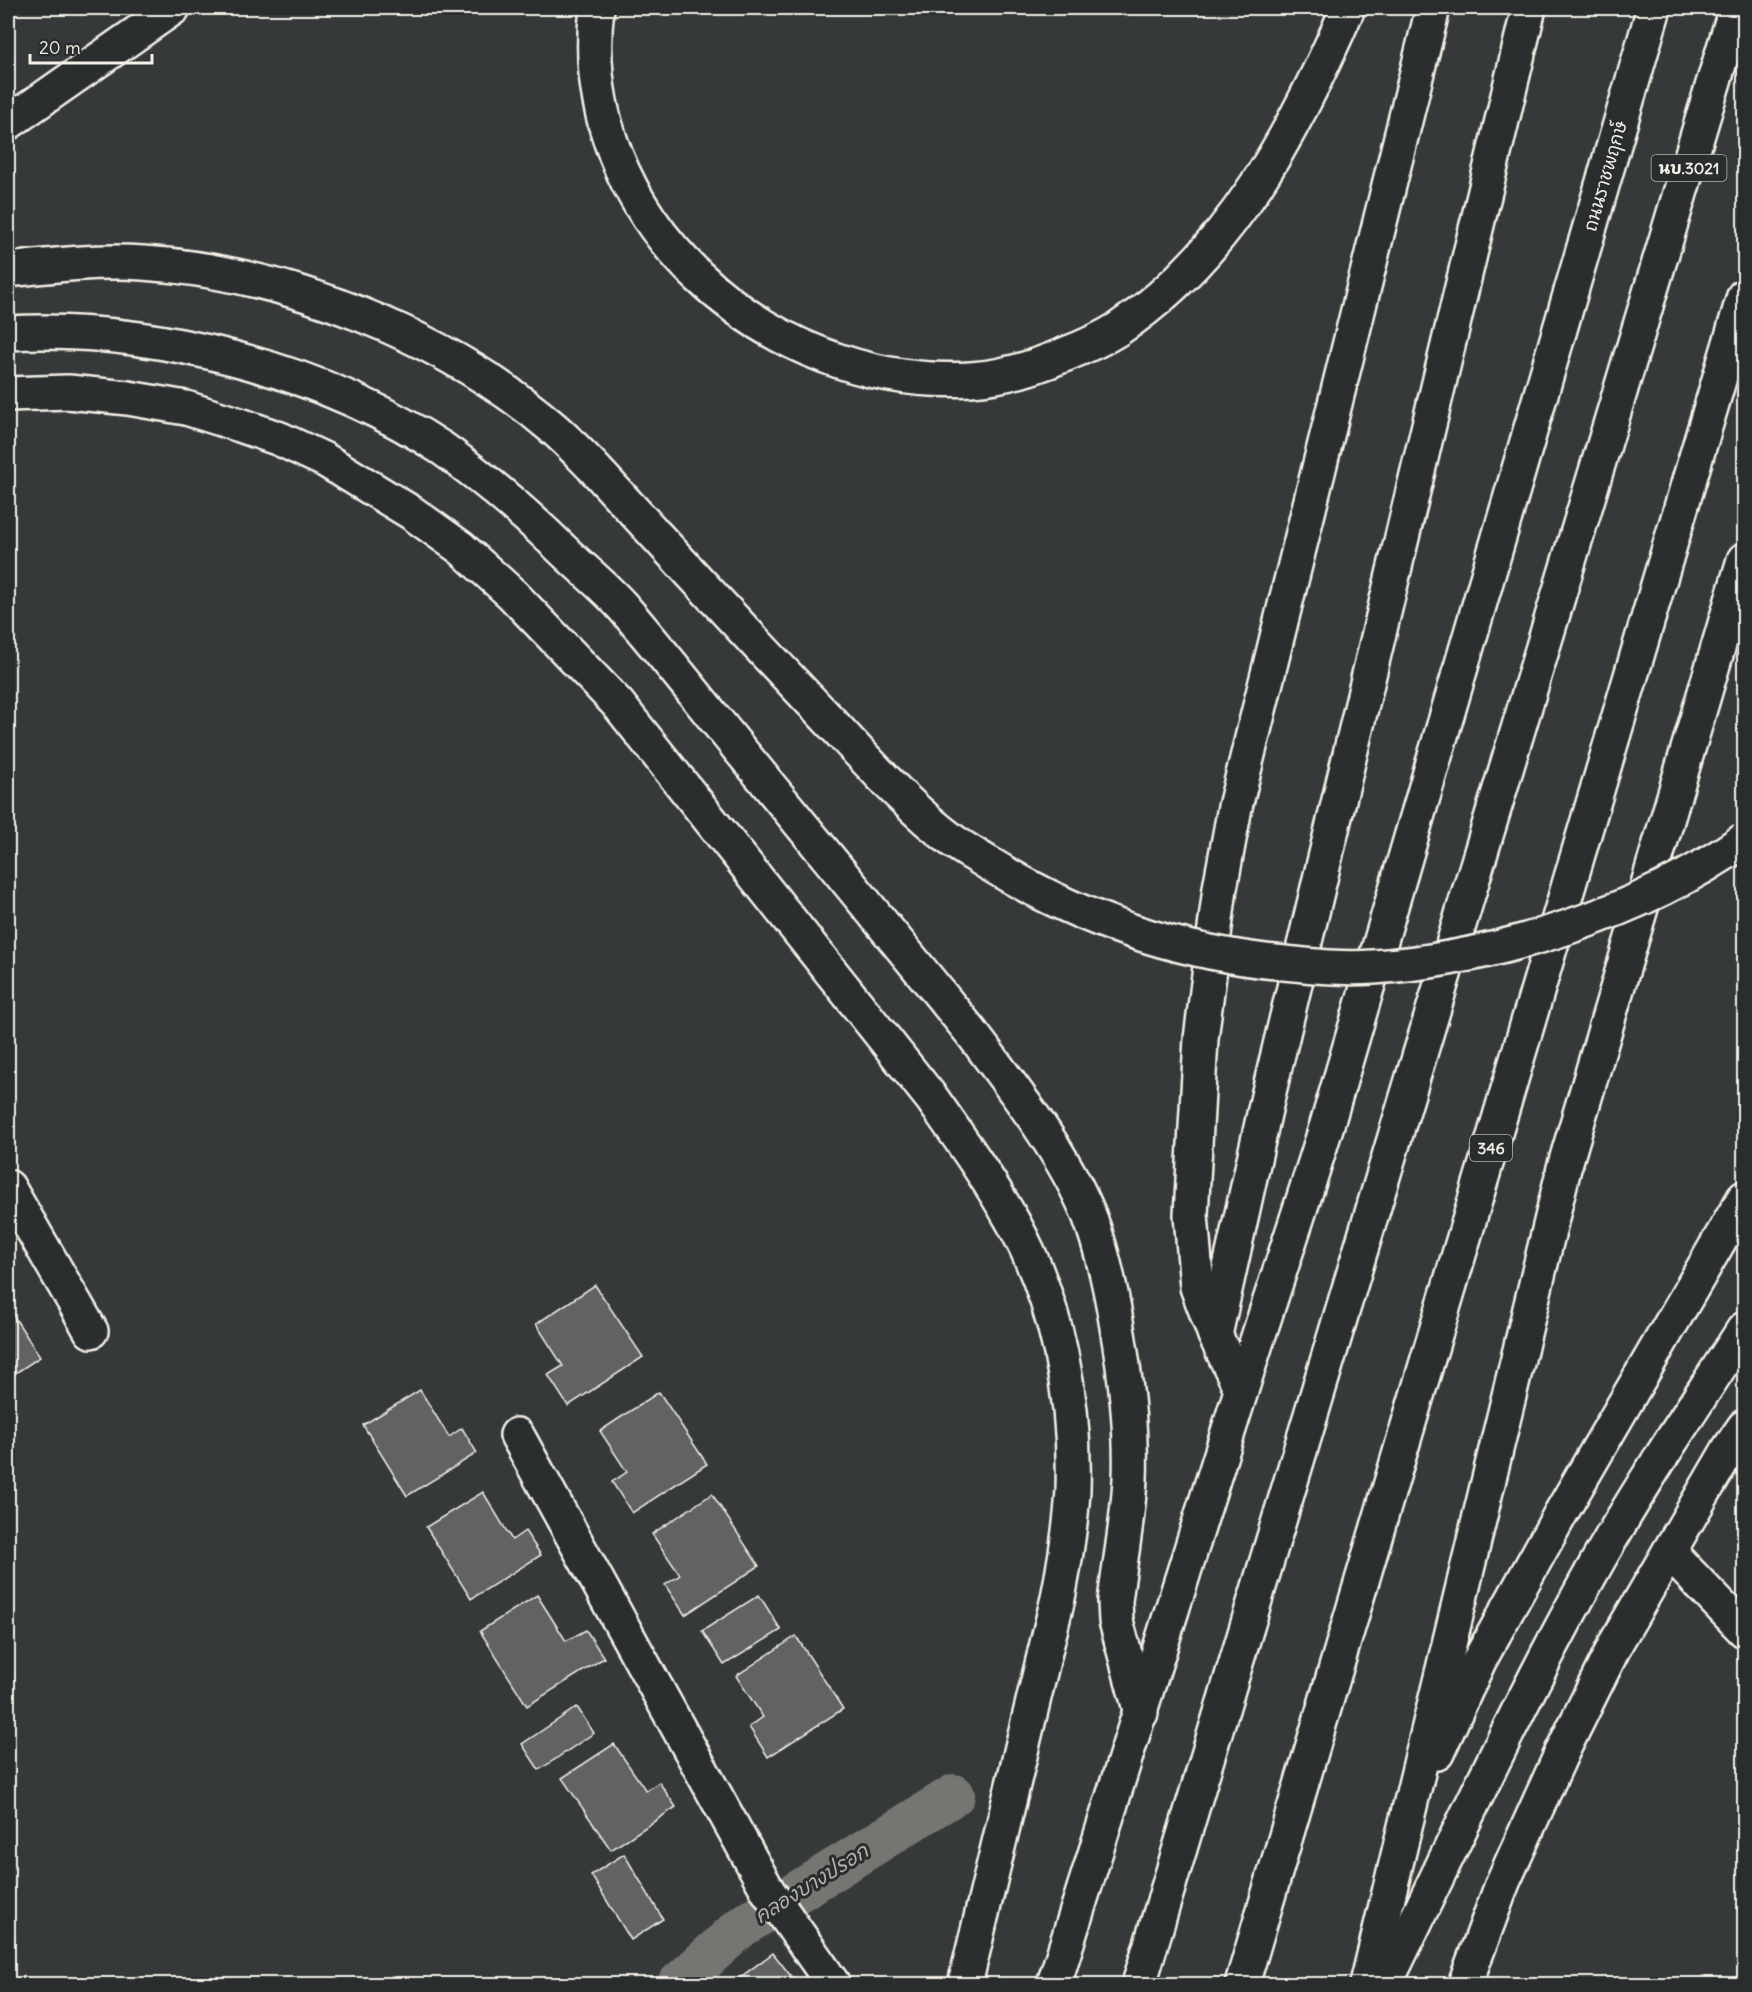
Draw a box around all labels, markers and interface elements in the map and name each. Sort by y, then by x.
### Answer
scale bar [30,27,152,65]
text: 20 m [39,36,81,59]
street label: ถนนราชพฤกษ์ [1577,118,1633,234]
road number: นบ.3021 [1652,155,1726,181]
road number: 346 [1470,1135,1512,1161]
water label: คลองบางปรอก [749,1837,874,1928]

